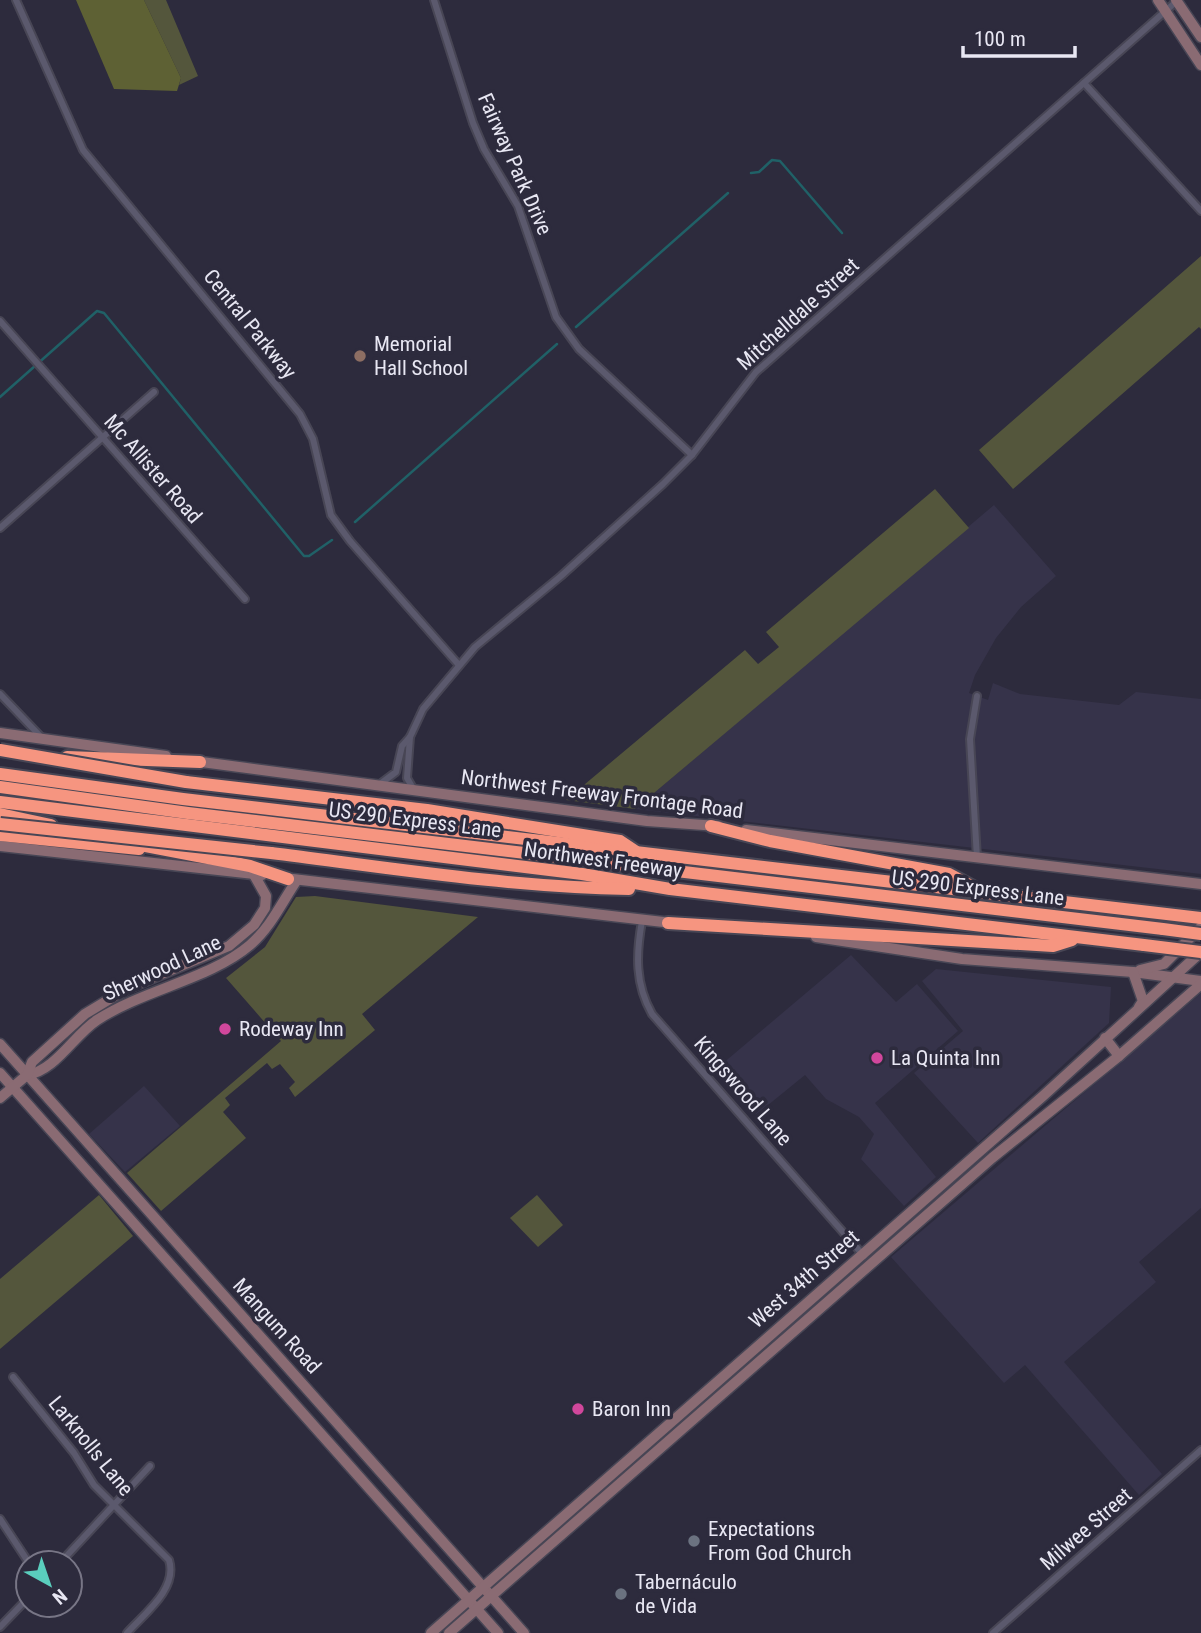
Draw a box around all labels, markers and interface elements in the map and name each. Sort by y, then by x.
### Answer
scale bar [963,14,1075,58]
text: 100 m [974,27,1026,51]
street label: Fairway Park Drive [473,89,557,239]
street label: Mitchelldale Street [732,253,864,375]
street label: Central Parkway [199,265,302,384]
place label: Memorial Hall School [374,332,468,380]
marker: Memorial Hall School [352,348,368,364]
street label: Mc Allister Road [99,410,207,528]
street label: Northwest Freeway Frontage Road [460,765,744,823]
street label: US 290 Express Lane [327,798,503,843]
street label: Northwest Freeway [523,837,684,883]
street label: US 290 Express Lane [890,866,1066,911]
street label: Sherwood Lane [99,930,225,1006]
place label: Rodeway Inn [239,1017,344,1041]
marker: Rodeway Inn [217,1021,233,1037]
street label: Kingswood Lane [689,1032,797,1150]
place label: La Quinta Inn [891,1046,1000,1070]
marker: La Quinta Inn [869,1050,885,1066]
street label: West 34th Street [744,1225,864,1333]
street label: Mangum Road [228,1274,326,1378]
street label: Larknolls Lane [44,1392,138,1501]
place label: Baron Inn [592,1397,671,1421]
marker: Baron Inn [570,1401,586,1417]
street label: Milwee Street [1036,1483,1136,1575]
place label: Expectations From God Church [708,1517,852,1565]
marker: Expectations From God Church [686,1533,702,1549]
north arrow [14,1549,84,1619]
place label: Tabernáculo de Vida [635,1570,737,1618]
text: N [48,1584,71,1609]
marker: Tabernáculo de Vida [613,1586,629,1602]

